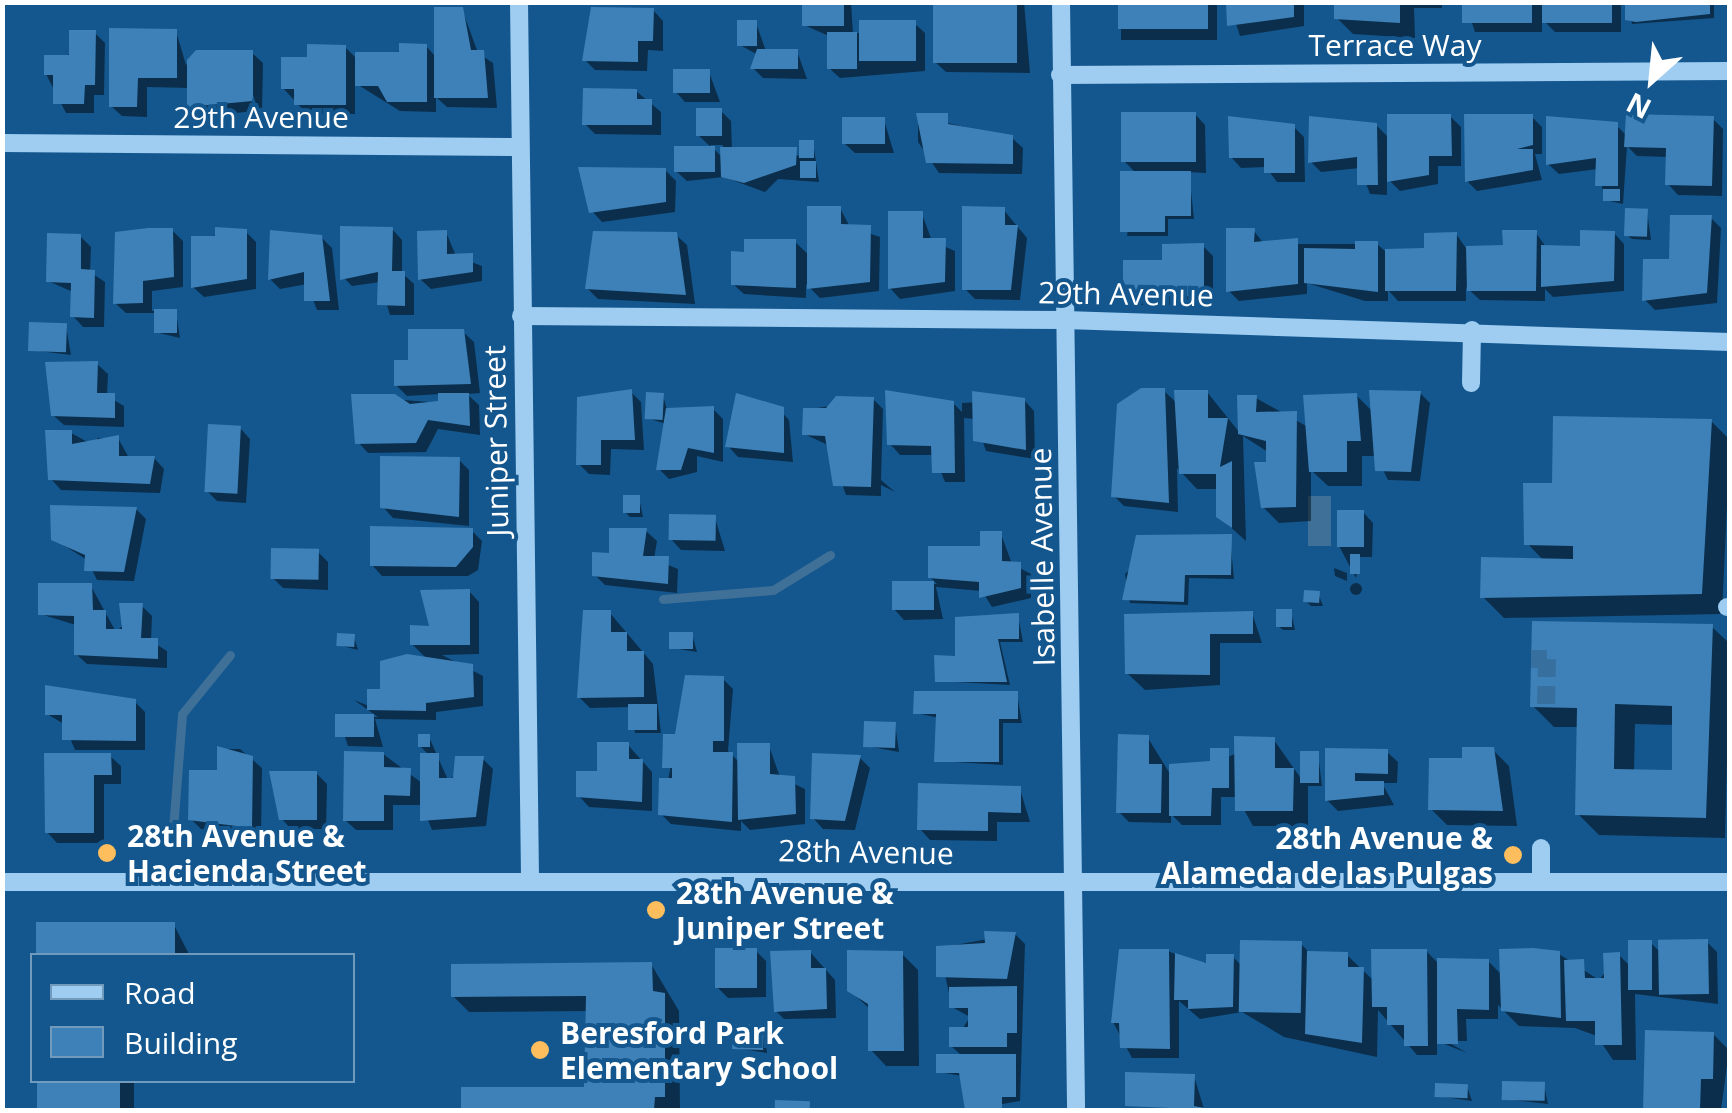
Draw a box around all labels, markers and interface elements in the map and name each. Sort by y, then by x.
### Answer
street label: Terrace Way [1309,27,1481,63]
north arrow [1602,30,1702,130]
text: N [1620,85,1657,129]
street label: 29th Avenue [173,99,349,135]
street label: 29th Avenue [1038,274,1214,314]
street label: Juniper Street [476,345,516,537]
street label: Isabelle Avenue [1022,447,1062,667]
place label: 28th Avenue & Hacienda Street [127,818,367,888]
place label: 28th Avenue & Alameda de las Pulgas [1161,820,1493,890]
street label: 28th Avenue [778,832,954,872]
marker: 28th Avenue & Hacienda Street [96,842,118,864]
marker: 28th Avenue & Alameda de las Pulgas [1502,844,1524,866]
place label: 28th Avenue & Juniper Street [676,875,894,946]
marker: 28th Avenue & Juniper Street [645,899,667,921]
legend [30,953,355,1083]
text: Road [124,972,196,1013]
place label: Beresford Park Elementary School [560,1015,838,1086]
text: Building [124,1022,238,1063]
marker: Beresford Park Elementary School [529,1039,551,1061]

